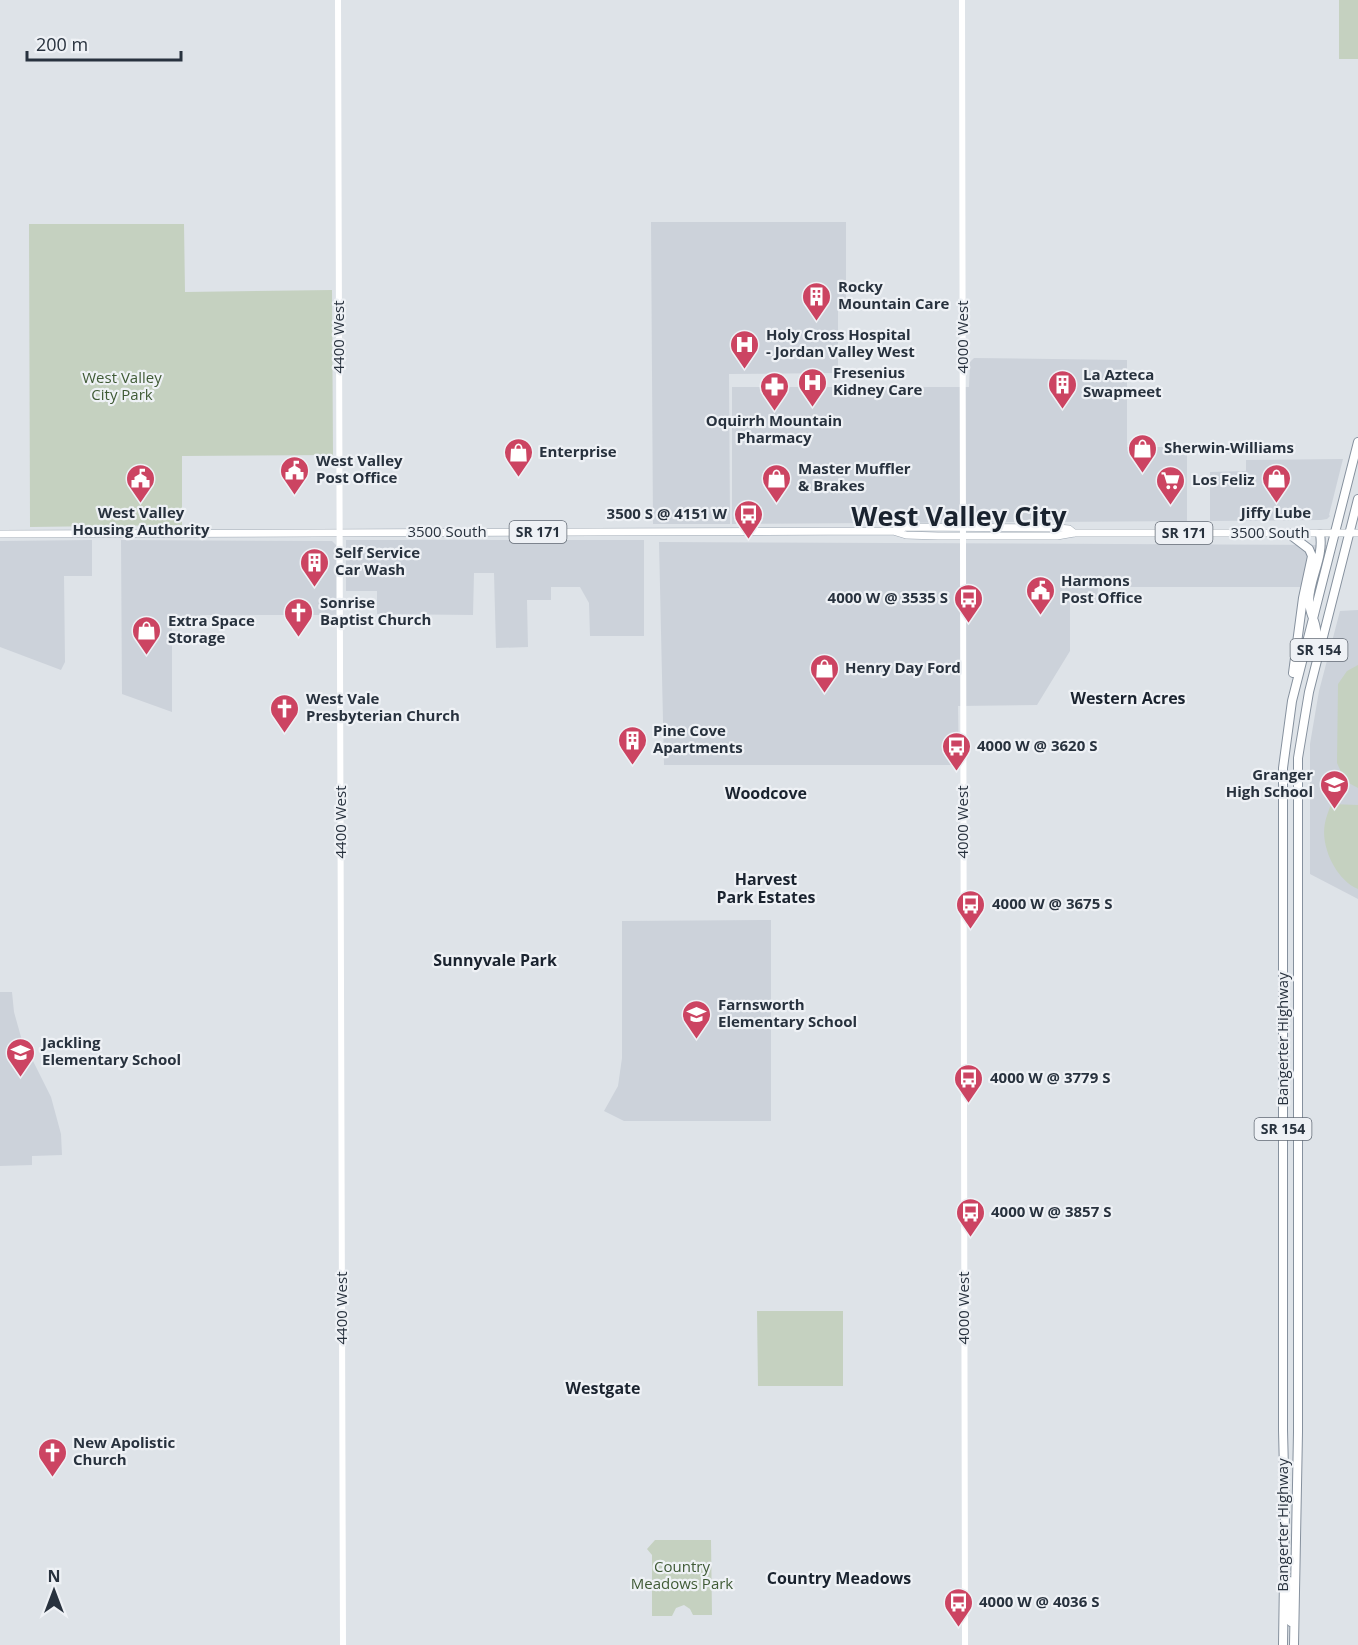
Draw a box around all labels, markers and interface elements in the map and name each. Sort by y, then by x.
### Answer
scale bar [27,24,182,62]
text: 200 m [36,32,88,56]
place label: Rocky Mountain Care [838,276,949,313]
building icon: Rocky Mountain Care [801,280,833,322]
street label: 4400 West [328,301,348,373]
street label: 4000 West [952,301,972,373]
place label: Holy Cross Hospital - Jordan Valley West [766,324,915,361]
hospital icon: Holy Cross Hospital - Jordan Valley West [729,328,761,370]
place label: Fresenius Kidney Care [833,362,923,399]
place label: La Azteca Swapmeet [1083,364,1162,401]
hospital icon: Fresenius Kidney Care [796,366,828,408]
park label: West Valley City Park [82,367,162,404]
building icon: La Azteca Swapmeet [1046,368,1078,410]
pharmacy icon: Oquirrh Mountain Pharmacy [758,370,790,412]
place label: Oquirrh Mountain Pharmacy [706,410,842,447]
shop icon: Sherwin-Williams [1127,432,1159,474]
shop icon: Enterprise [502,436,534,478]
place label: Sherwin-Williams [1164,437,1294,457]
place label: Enterprise [539,441,617,461]
place label: West Valley Post Office [316,450,403,487]
public building icon: West Valley Post Office [279,454,311,496]
place label: Master Muffler & Brakes [798,458,911,495]
public building icon: West Valley Housing Authority [125,462,157,504]
shop icon: Master Muffler & Brakes [761,462,793,504]
shop icon: Jiffy Lube [1260,462,1292,504]
supermarket icon: Los Feliz [1155,464,1187,506]
place label: Los Feliz [1192,469,1255,489]
district label: West Valley City [851,497,1067,534]
bus stop icon: 3500 S @ 4151 W [732,498,764,540]
place label: West Valley Housing Authority [72,502,210,539]
place label: Jiffy Lube [1239,502,1311,522]
place label: 3500 S @ 4151 W [607,503,727,523]
street label: 3500 South [407,521,487,541]
road number: SR 171 [510,521,566,543]
road number: SR 171 [1156,522,1212,544]
street label: 3500 South [1230,522,1310,542]
place label: Self Service Car Wash [335,542,420,579]
building icon: Self Service Car Wash [298,546,330,588]
place label: Harmons Post Office [1061,570,1142,607]
public building icon: Harmons Post Office [1024,574,1056,616]
bus stop icon: 4000 W @ 3535 S [953,582,985,624]
place label: 4000 W @ 3535 S [828,587,948,607]
place label: Sonrise Baptist Church [320,592,431,629]
church icon: Sonrise Baptist Church [283,596,315,638]
place label: Extra Space Storage [168,610,255,647]
shop icon: Extra Space Storage [131,614,163,656]
road number: SR 154 [1290,639,1348,661]
shop icon: Henry Day Ford [808,652,840,694]
place label: Henry Day Ford [845,657,961,677]
district label: Western Acres [1070,687,1186,709]
place label: West Vale Presbyterian Church [306,688,460,725]
church icon: West Vale Presbyterian Church [269,692,301,734]
place label: Pine Cove Apartments [653,720,743,757]
building icon: Pine Cove Apartments [616,724,648,766]
bus stop icon: 4000 W @ 3620 S [940,730,972,772]
place label: 4000 W @ 3620 S [977,735,1097,755]
place label: Granger High School [1226,764,1313,801]
school or university icon: Granger High School [1318,768,1350,810]
district label: Woodcove [725,782,807,804]
street label: 4400 West [330,786,350,858]
street label: 4000 West [952,786,972,858]
district label: Harvest Park Estates [717,868,816,908]
bus stop icon: 4000 W @ 3675 S [955,888,987,930]
place label: 4000 W @ 3675 S [992,893,1112,913]
district label: Sunnyvale Park [433,949,557,971]
street label: Bangerter Highway [1272,972,1292,1106]
place label: Farnsworth Elementary School [718,994,857,1031]
school or university icon: Farnsworth Elementary School [681,998,713,1040]
place label: Jackling Elementary School [40,1032,181,1069]
school or university icon: Jackling Elementary School [5,1036,37,1078]
bus stop icon: 4000 W @ 3779 S [953,1062,985,1104]
place label: 4000 W @ 3779 S [990,1067,1110,1087]
road number: SR 154 [1254,1118,1312,1140]
bus stop icon: 4000 W @ 3857 S [954,1196,986,1238]
place label: 4000 W @ 3857 S [991,1201,1111,1221]
street label: 4400 West [331,1272,351,1344]
street label: 4000 West [953,1272,973,1344]
district label: Westgate [566,1377,640,1399]
place label: New Apolistic Church [73,1432,176,1469]
church icon: New Apolistic Church [36,1436,68,1478]
street label: Bangerter Highway [1272,1458,1292,1592]
park label: Country Meadows Park [631,1556,733,1593]
north arrow [24,1561,84,1621]
text: N [47,1565,61,1587]
district label: Country Meadows [767,1567,911,1589]
bus stop icon: 4000 W @ 4036 S [942,1586,974,1628]
place label: 4000 W @ 4036 S [979,1591,1099,1611]

